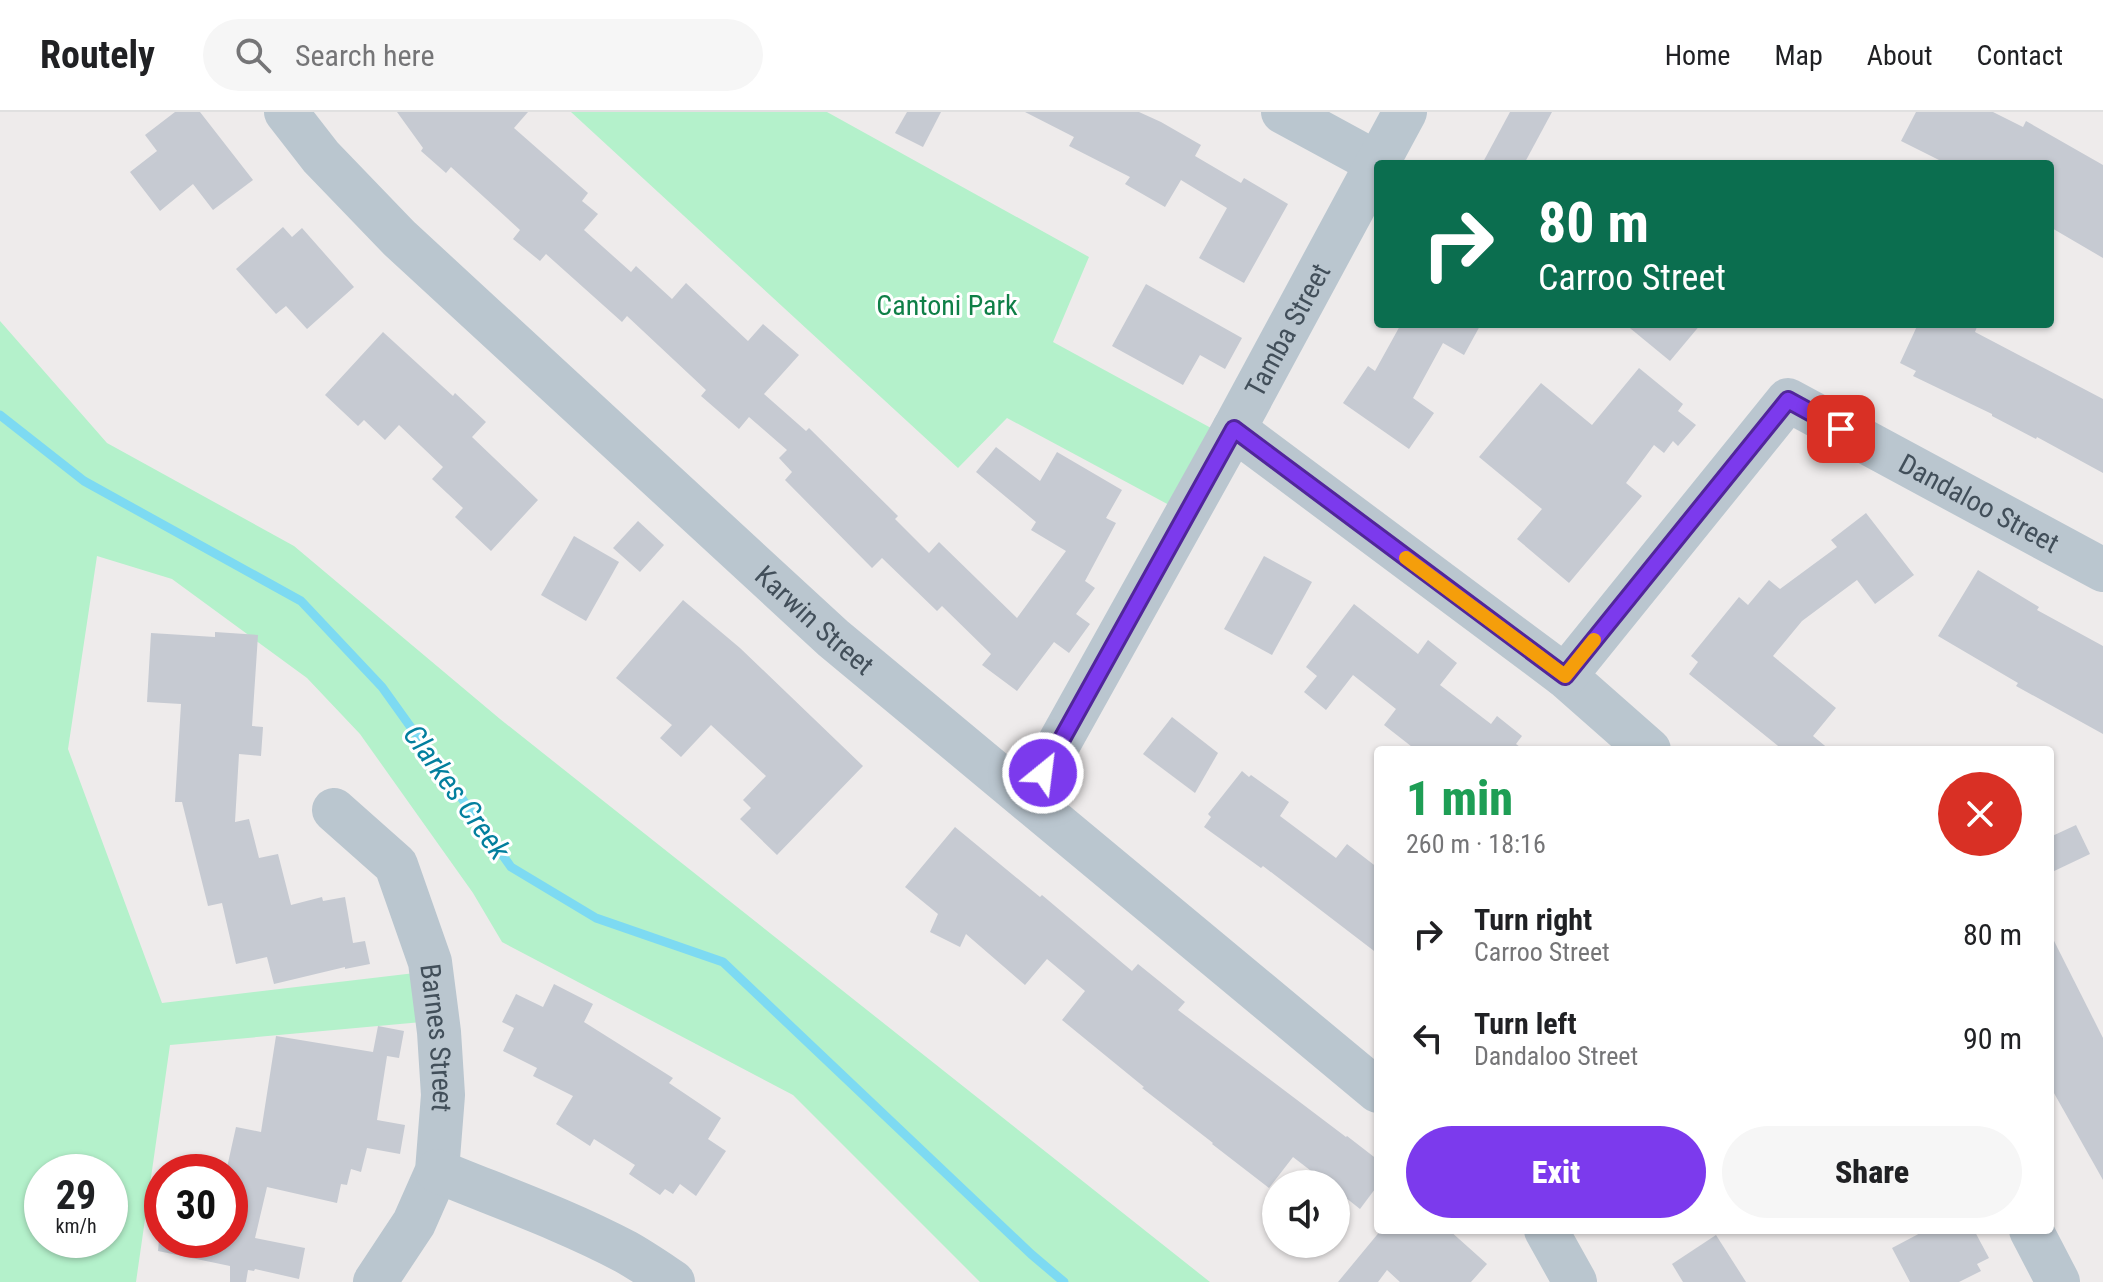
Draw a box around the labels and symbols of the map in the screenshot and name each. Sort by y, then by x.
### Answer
street label: Tamba Street [1238,258,1337,402]
park label: Cantoni Park [876,289,1018,322]
pin [1807,395,1875,463]
street label: Dandaloo Street [1893,447,2065,560]
street label: Karwin Street [749,558,881,682]
water label: Clarkes Creek [396,718,518,867]
position arrow [1001,731,1085,815]
street label: Barnes Street [414,962,460,1113]
speed limit sign: 30 [144,1154,248,1258]

